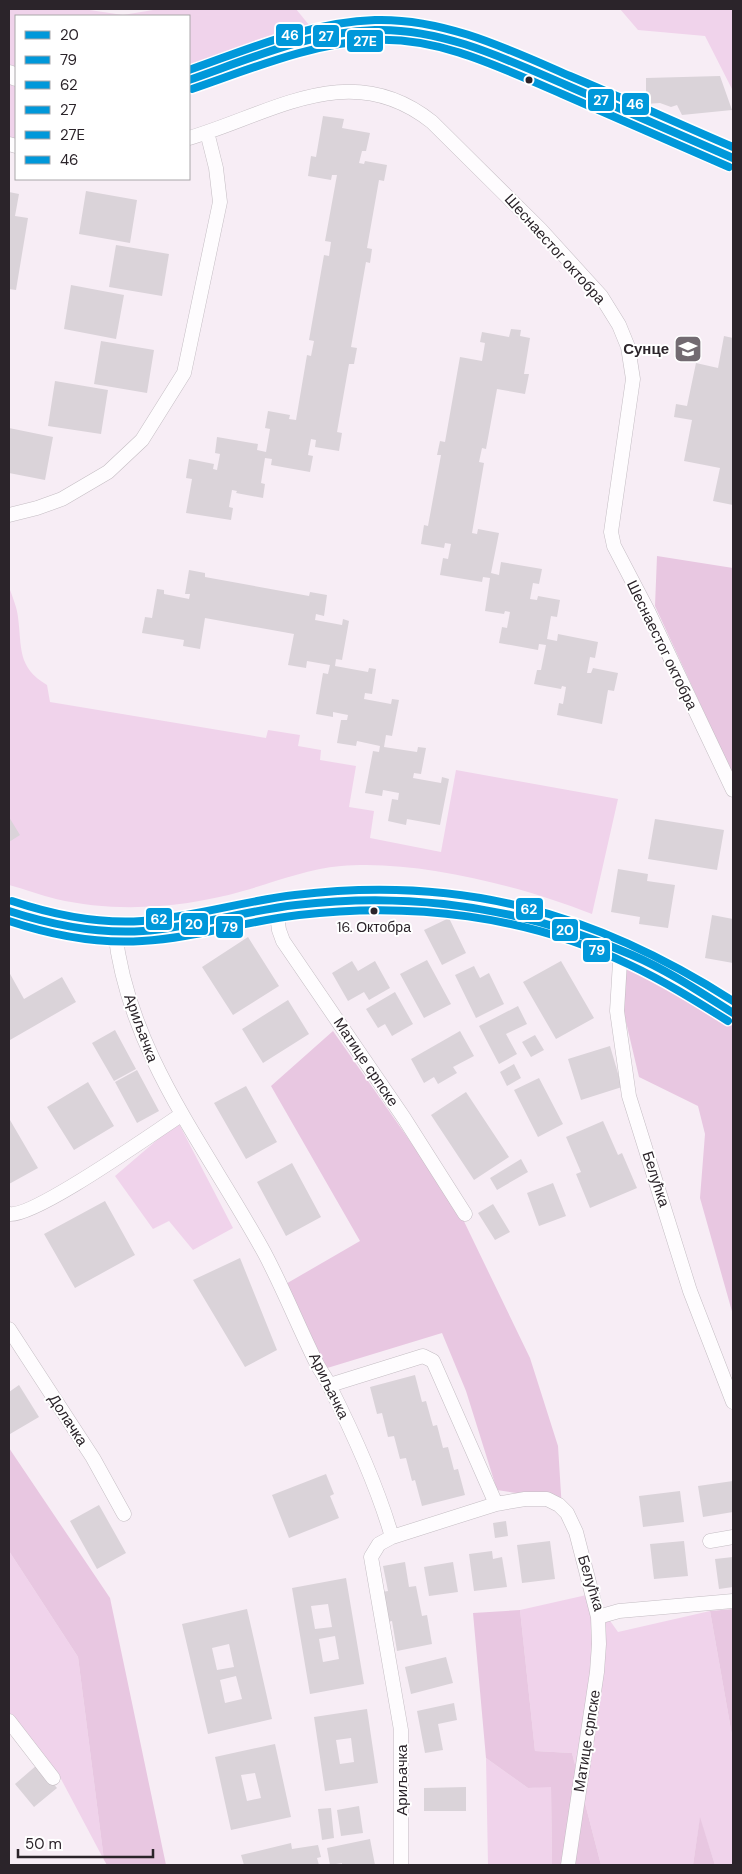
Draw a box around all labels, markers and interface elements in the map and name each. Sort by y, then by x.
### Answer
legend [15,15,190,180]
line badge: 46 [275,23,304,47]
line badge: 27 [312,24,340,48]
text: 20 [60,25,79,45]
text: 46 [281,26,299,44]
text: 27 [318,27,334,45]
line badge: 27E [346,29,384,53]
text: 27E [353,32,377,50]
text: 79 [60,50,77,70]
text: 62 [60,75,78,95]
unlabelled marker [524,75,534,85]
line badge: 27 [587,88,615,112]
text: 27 [593,91,609,109]
line badge: 46 [621,92,650,116]
text: 46 [626,95,644,113]
text: 27 [60,100,76,120]
text: 27E [60,125,85,145]
text: 46 [60,150,79,170]
street label: Шеснаестог октобра [500,190,610,309]
school or university icon: Сунце [673,334,703,364]
place label: Сунце [623,339,669,359]
street label: Шеснаестог октобра [622,577,702,714]
line badge: 62 [515,897,544,921]
text: 62 [521,900,537,918]
marker: 16. Октобра [369,906,379,916]
line badge: 62 [145,907,173,931]
text: 62 [151,910,167,928]
line badge: 20 [180,912,209,936]
text: 20 [185,915,203,933]
line badge: 79 [215,915,244,939]
text: 79 [222,918,238,936]
place label: 16. Октобра [337,918,411,936]
line badge: 20 [551,918,579,942]
text: 20 [556,921,574,939]
line badge: 79 [582,939,611,963]
text: 79 [589,941,605,959]
street label: Ариљачка [119,991,163,1066]
street label: Матице српске [329,1014,403,1110]
street label: Белућка [638,1149,675,1210]
street label: Ариљачка [304,1350,354,1423]
street label: Долачка [44,1390,93,1450]
street label: Белућка [573,1553,609,1614]
street label: Матице српске [569,1688,605,1794]
street label: Ариљачка [392,1744,412,1816]
scale bar [18,1826,152,1858]
text: 50 m [25,1834,62,1854]

